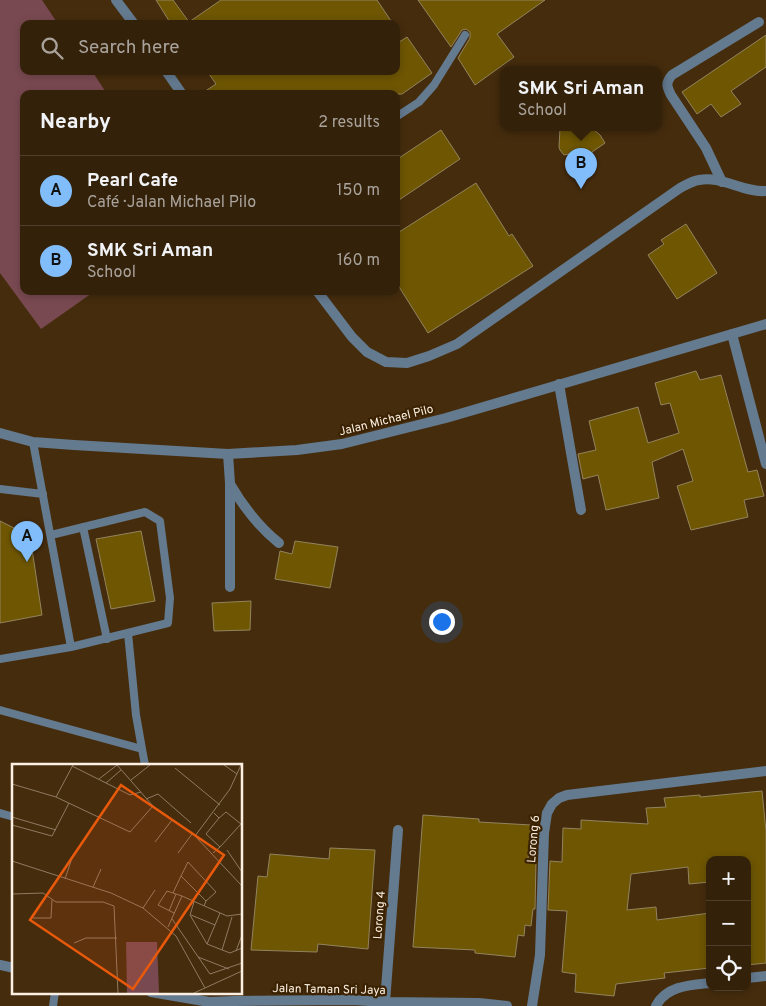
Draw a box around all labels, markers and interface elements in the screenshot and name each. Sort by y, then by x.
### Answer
search box [20,20,400,75]
icon: search [38,34,66,62]
text: Search here [78,36,180,60]
popup [500,66,662,131]
text: SMK Sri Aman [518,77,644,101]
text: School [518,101,567,121]
text: Nearby [40,109,111,136]
text: 2 results [318,113,380,133]
pin: B [565,148,597,189]
text: Pearl Cafe [87,169,178,193]
text: A [50,181,62,201]
text: 150 m [337,181,380,201]
text: Café · Jalan Michael Pilo [87,193,256,213]
text: SMK Sri Aman [87,239,213,263]
text: B [50,251,62,271]
text: 160 m [337,251,380,271]
text: School [87,263,136,283]
street label: Jalan Michael Pilo [337,401,435,440]
pin: A [11,521,43,562]
your location [429,609,455,635]
inset map [12,764,242,994]
street label: Lorong 6 [524,814,544,864]
map controls [706,856,751,991]
button: + [706,856,751,901]
street label: Lorong 4 [370,890,390,940]
button: − [706,901,751,946]
button: locate [706,946,751,991]
street label: Jalan Taman Sri Jaya [272,981,386,999]

